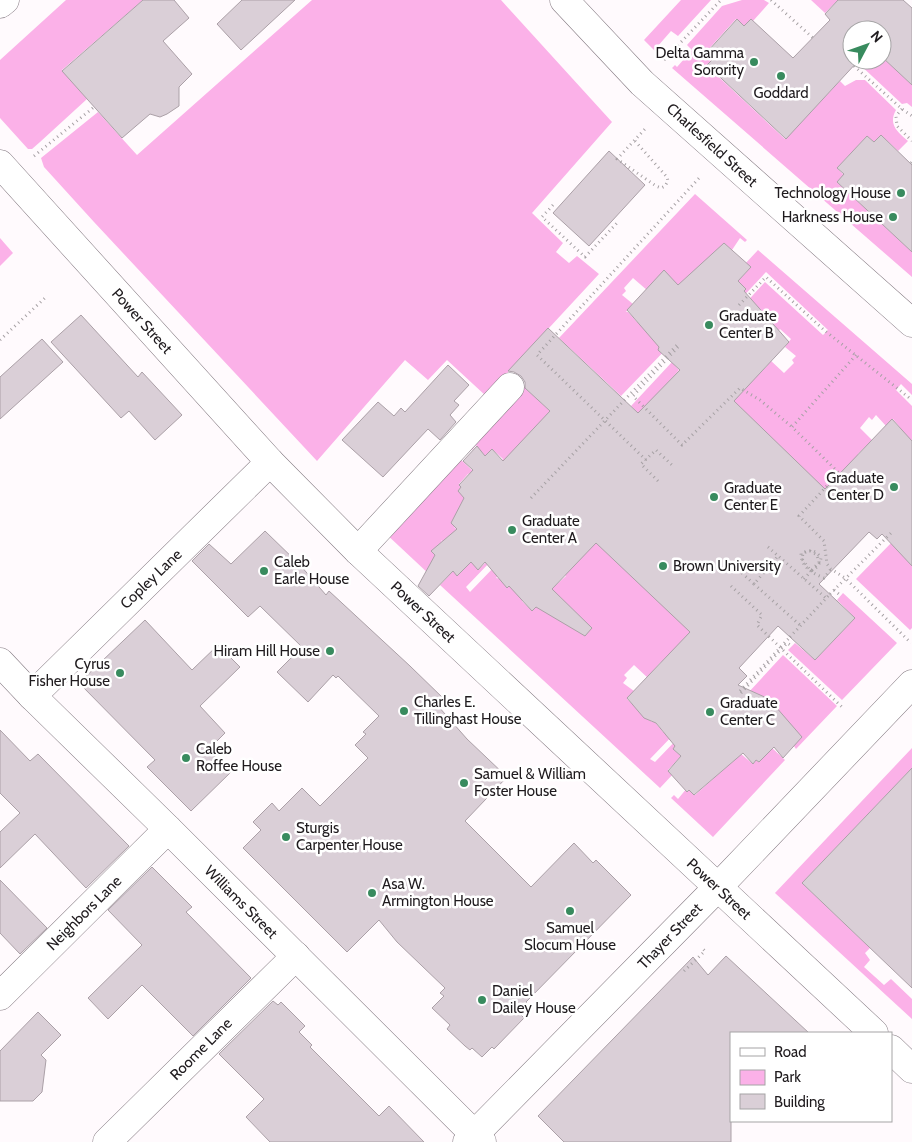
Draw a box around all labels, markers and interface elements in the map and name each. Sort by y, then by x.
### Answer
north arrow [842,20,892,70]
text: N [867,27,887,46]
place label: Delta Gamma Sorority [656,44,745,79]
marker: Delta Gamma Sorority [748,56,760,68]
marker: Goddard [775,70,787,82]
place label: Goddard [754,84,808,102]
street label: Charlesfield Street [663,99,761,191]
place label: Technology House [774,184,891,202]
marker: Technology House [895,187,907,199]
place label: Harkness House [782,208,883,226]
marker: Harkness House [887,211,899,223]
street label: Power Street [108,285,176,357]
place label: Graduate Center B [719,307,777,342]
marker: Graduate Center B [703,319,715,331]
place label: Graduate Center D [826,469,884,504]
place label: Graduate Center E [724,479,782,514]
marker: Graduate Center D [888,481,900,493]
marker: Graduate Center E [708,491,720,503]
place label: Graduate Center A [522,512,580,547]
marker: Graduate Center A [506,524,518,536]
street label: Copley Lane [117,545,186,613]
place label: Caleb Earle House [274,553,349,588]
place label: Brown University [673,557,782,575]
marker: Brown University [657,560,669,572]
marker: Caleb Earle House [258,565,270,577]
street label: Power Street [387,578,459,646]
place label: Hiram Hill House [214,642,320,660]
marker: Hiram Hill House [324,645,336,657]
place label: Cyrus Fisher House [29,655,110,690]
marker: Cyrus Fisher House [114,667,126,679]
place label: Charles E. Tillinghast House [414,693,522,728]
place label: Graduate Center C [720,694,778,729]
marker: Charles E. Tillinghast House [398,705,410,717]
marker: Graduate Center C [704,706,716,718]
place label: Caleb Roffee House [196,740,282,775]
marker: Caleb Roffee House [180,752,192,764]
place label: Samuel & William Foster House [474,765,586,800]
marker: Samuel & William Foster House [458,777,470,789]
place label: Sturgis Carpenter House [296,819,403,854]
marker: Sturgis Carpenter House [280,831,292,843]
street label: Power Street [683,855,755,923]
street label: Williams Street [201,862,281,942]
street label: Neighbors Lane [43,872,125,954]
place label: Asa W. Armington House [382,875,494,910]
marker: Asa W. Armington House [366,887,378,899]
street label: Thayer Street [634,899,706,973]
marker: Samuel Slocum House [564,905,576,917]
place label: Samuel Slocum House [524,919,616,954]
place label: Daniel Dailey House [492,982,576,1017]
marker: Daniel Dailey House [476,994,488,1006]
street label: Roome Lane [166,1014,236,1084]
legend [730,1032,892,1122]
text: Road [774,1043,807,1061]
text: Park [774,1068,801,1086]
text: Building [774,1093,825,1111]

